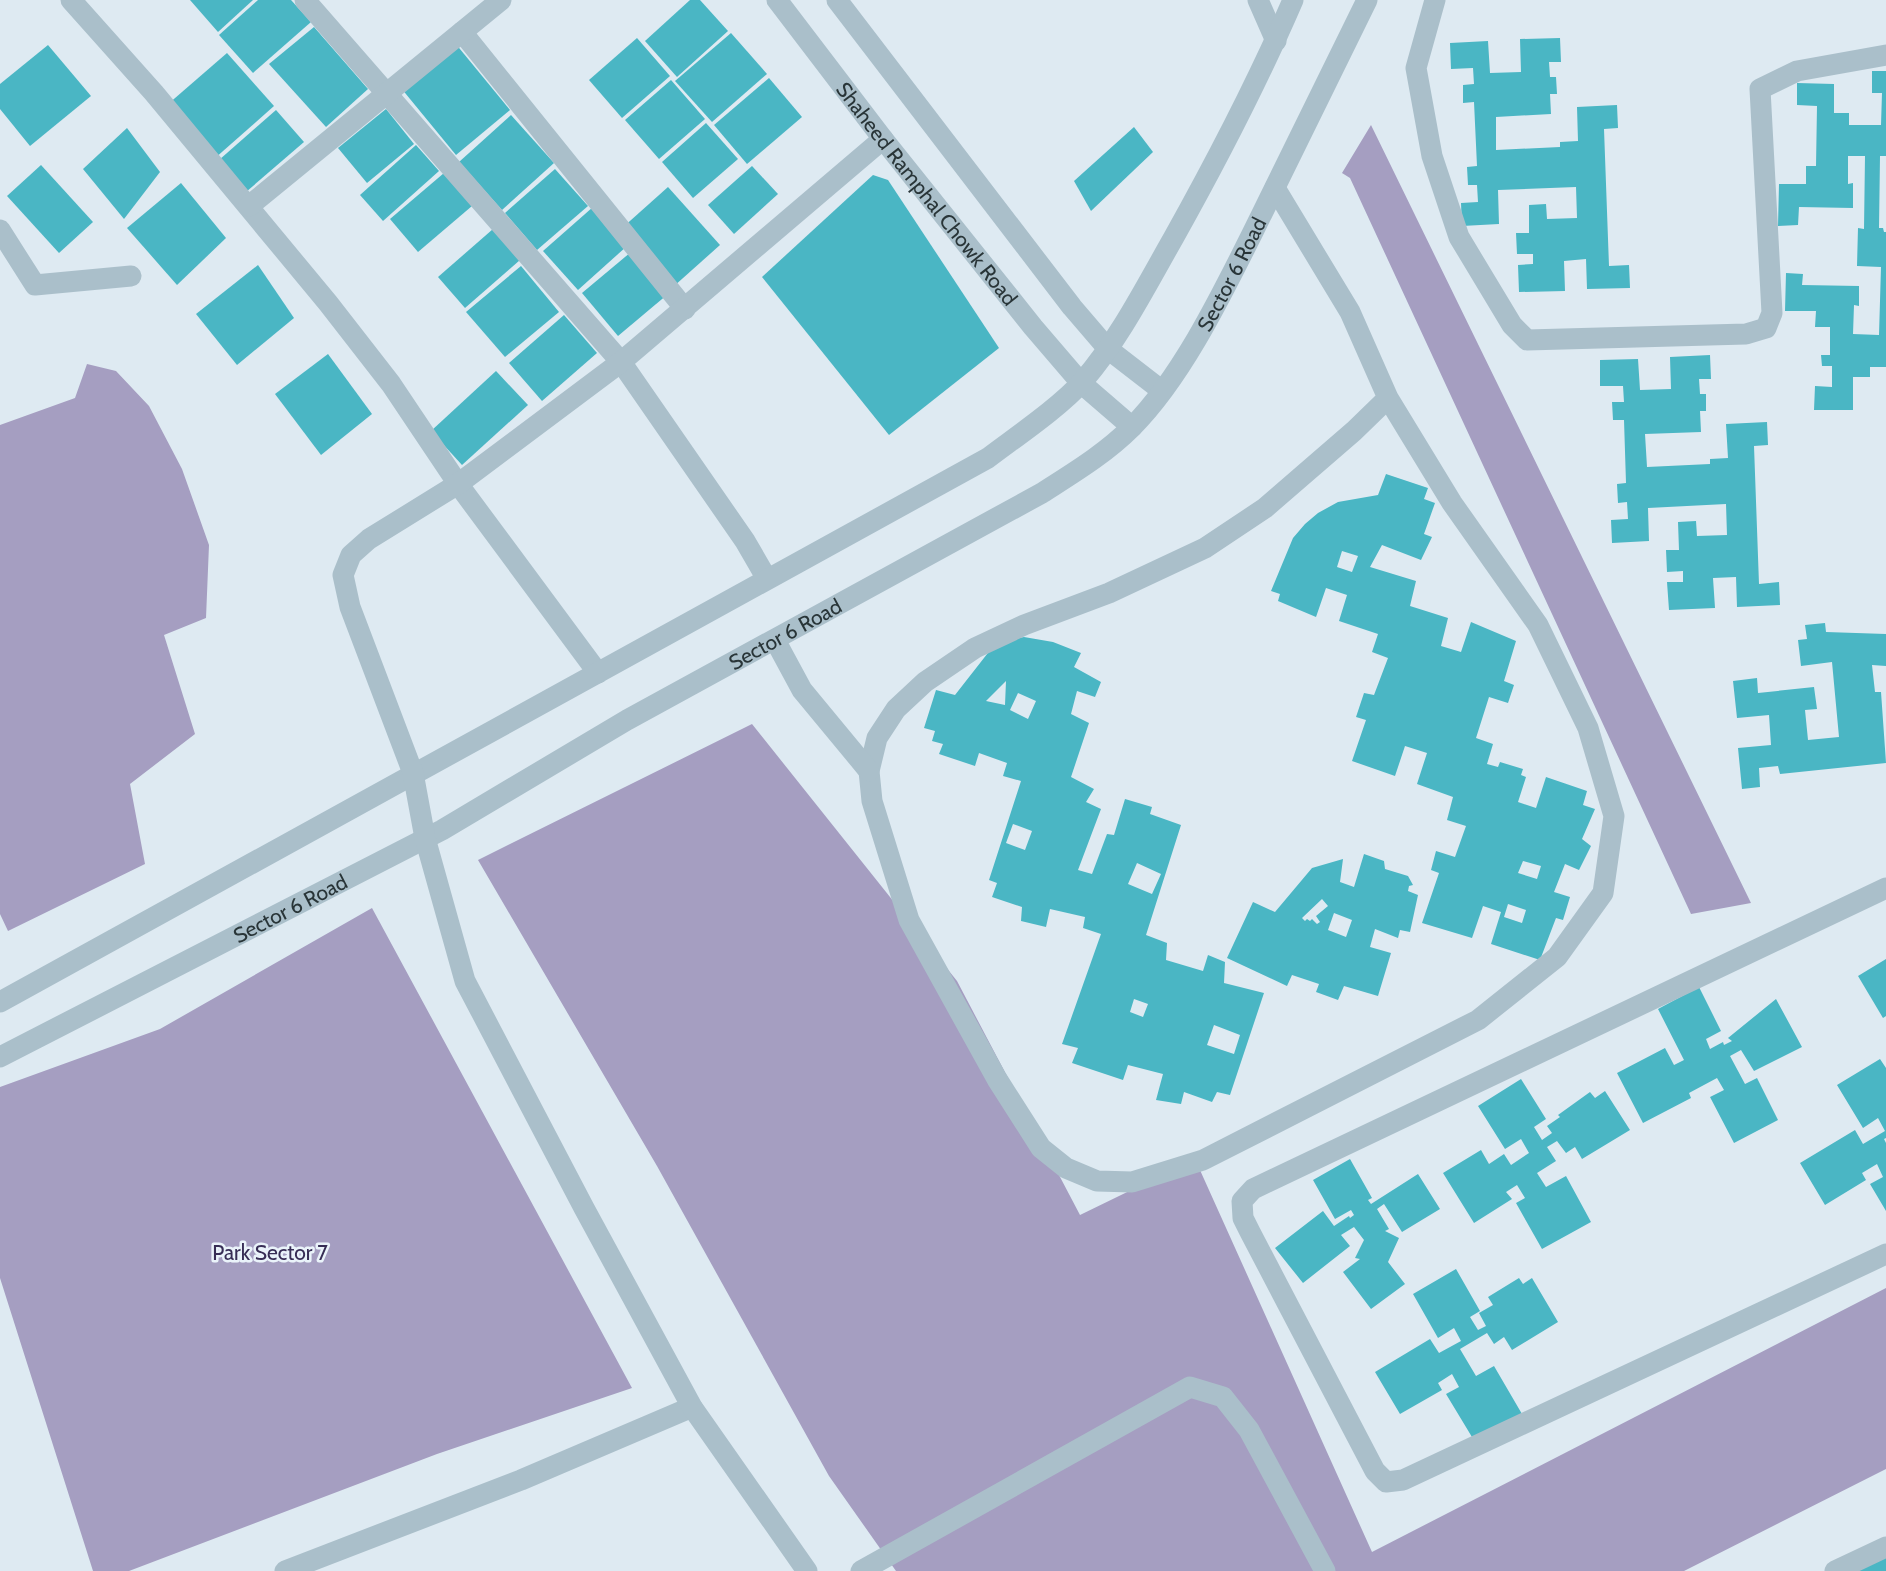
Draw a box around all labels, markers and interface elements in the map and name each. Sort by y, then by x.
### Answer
street label: Shaheed Ramphal Chowk Road [831,77,1023,310]
street label: Sector 6 Road [1191,213,1271,335]
street label: Sector 6 Road [724,593,846,675]
street label: Sector 6 Road [229,868,351,948]
park label: Park Sector 7 [212,1240,328,1265]

